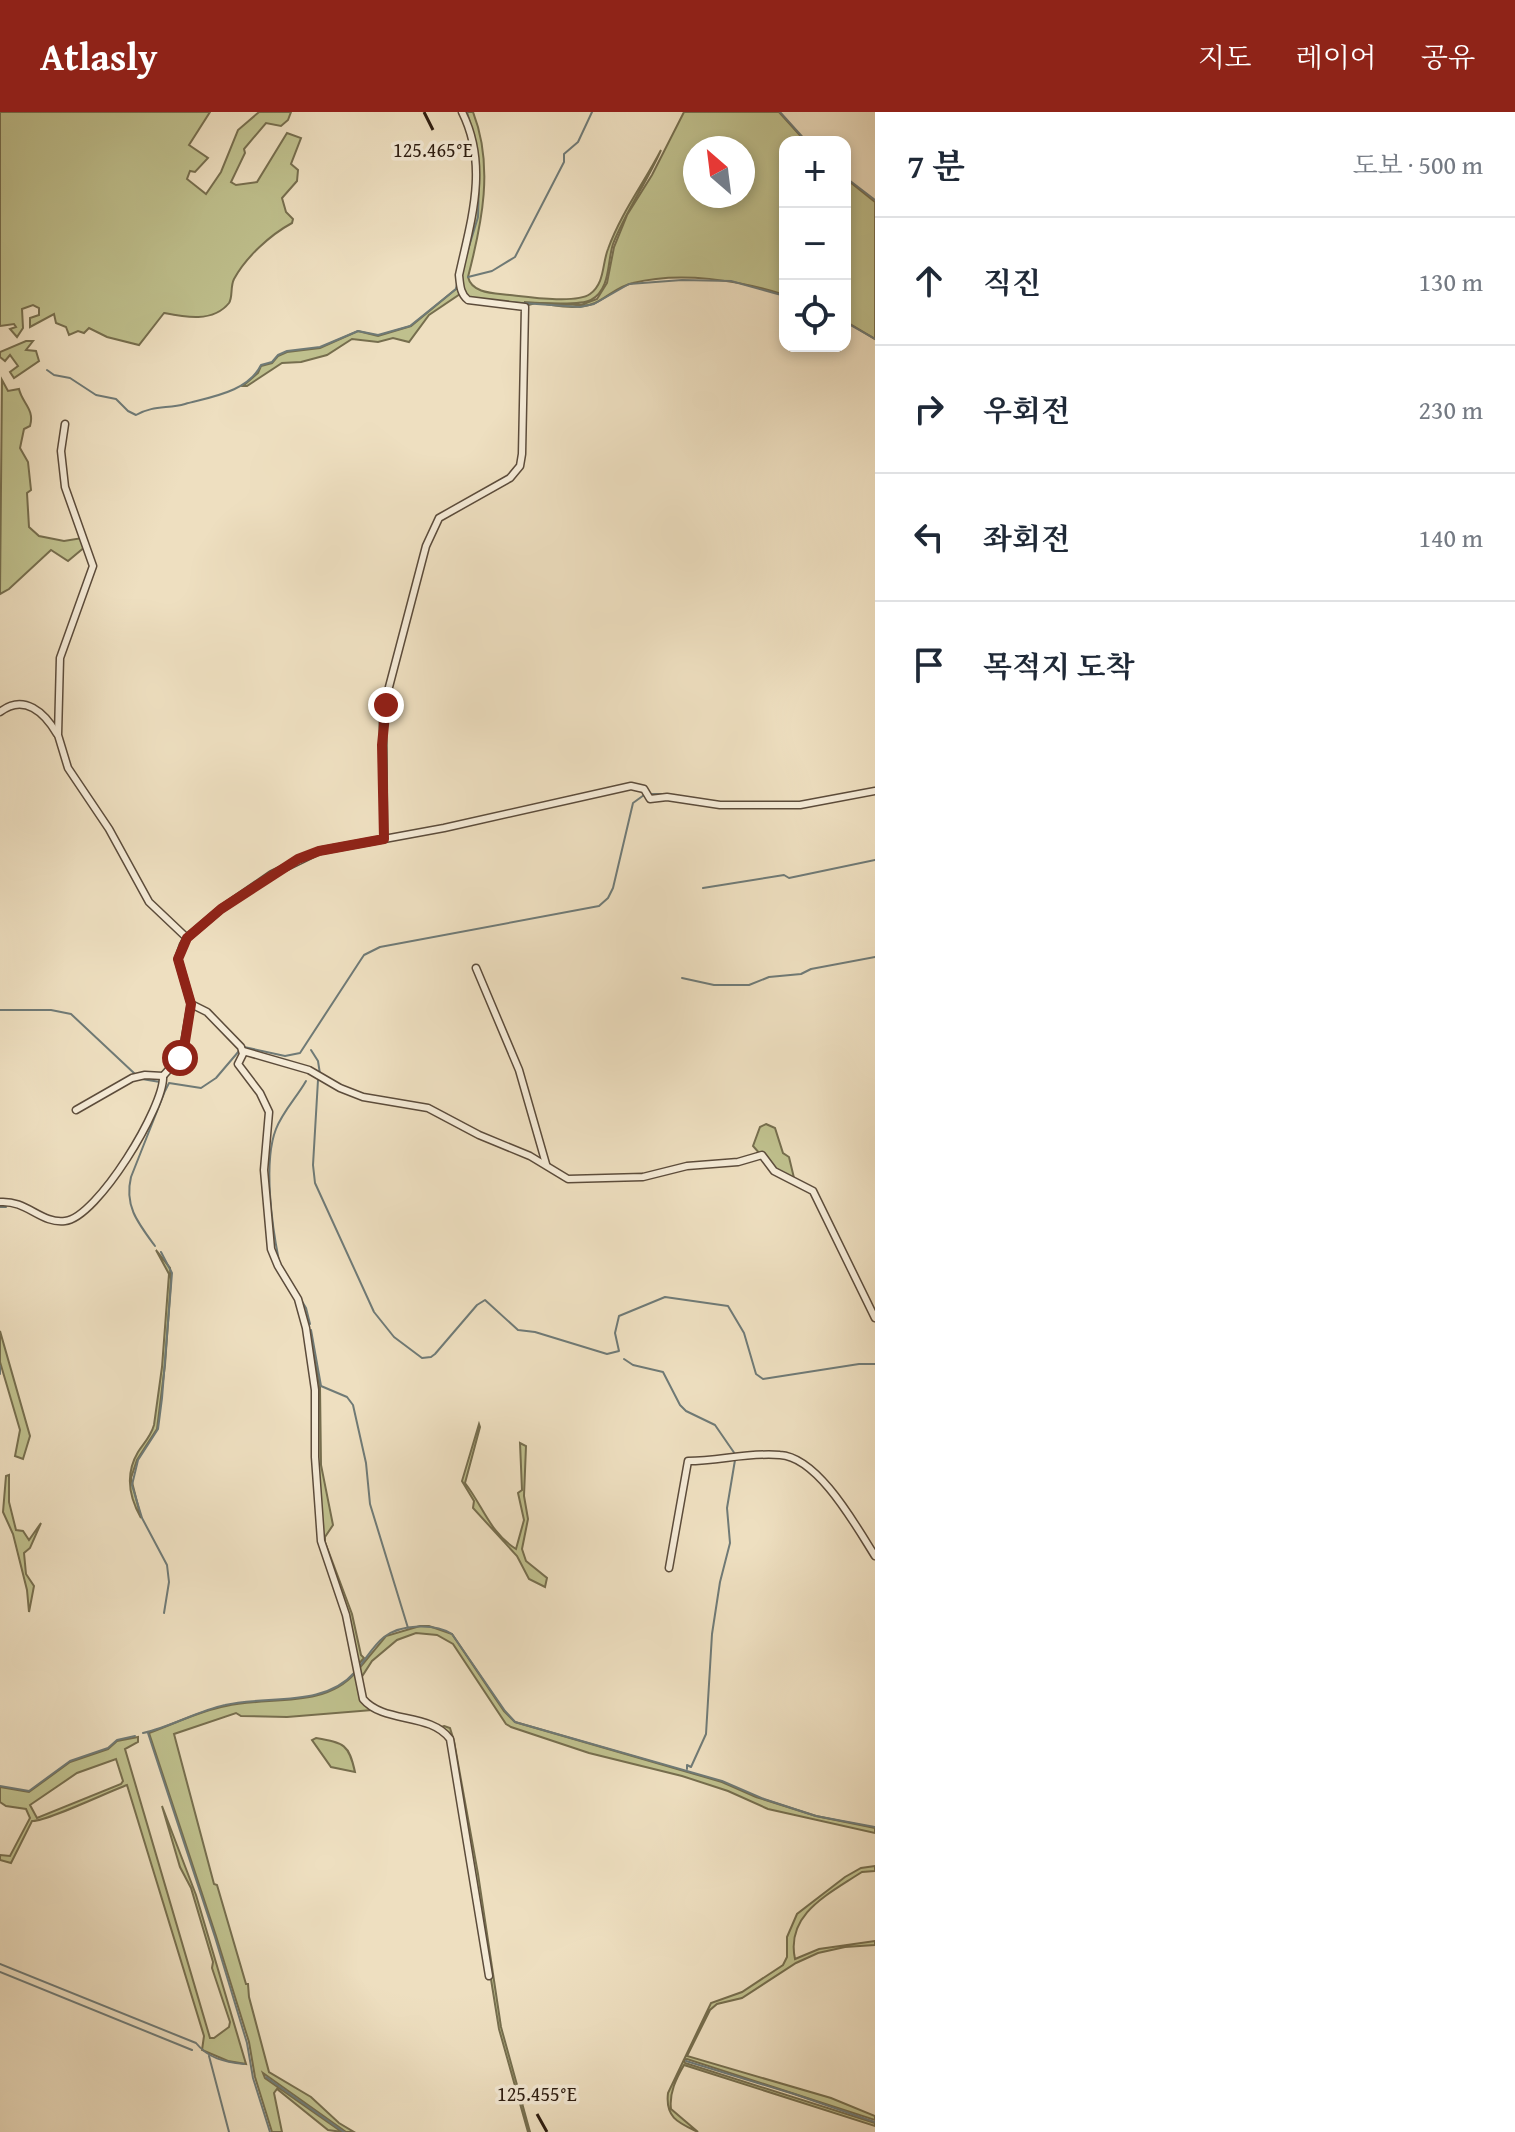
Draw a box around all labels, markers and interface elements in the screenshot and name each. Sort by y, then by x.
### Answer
text: Atlasly [40,28,158,84]
text: 지도 [1198,36,1252,77]
text: 레이어 [1296,36,1377,77]
text: 공유 [1421,36,1475,77]
text: 125.465°E [393,135,473,164]
north arrow [683,136,755,208]
map controls [779,136,851,352]
button: + [779,136,851,208]
text: 7 분 [907,141,965,190]
text: 도보 · 500 m [1352,145,1483,184]
button: − [779,208,851,280]
icon: ahead [907,259,951,303]
text: 직진 [983,260,1041,304]
text: 130 m [1418,262,1483,301]
button: locate [779,280,851,352]
icon: right [907,387,951,431]
text: 우회전 [983,388,1070,432]
text: 230 m [1418,390,1483,429]
icon: left [907,515,951,559]
text: 좌회전 [983,516,1070,560]
text: 140 m [1418,518,1483,557]
icon: arrive [907,643,951,687]
text: 목적지 도착 [983,644,1135,688]
route end [368,687,404,723]
route start [162,1040,198,1076]
text: 125.455°E [497,2079,577,2108]

